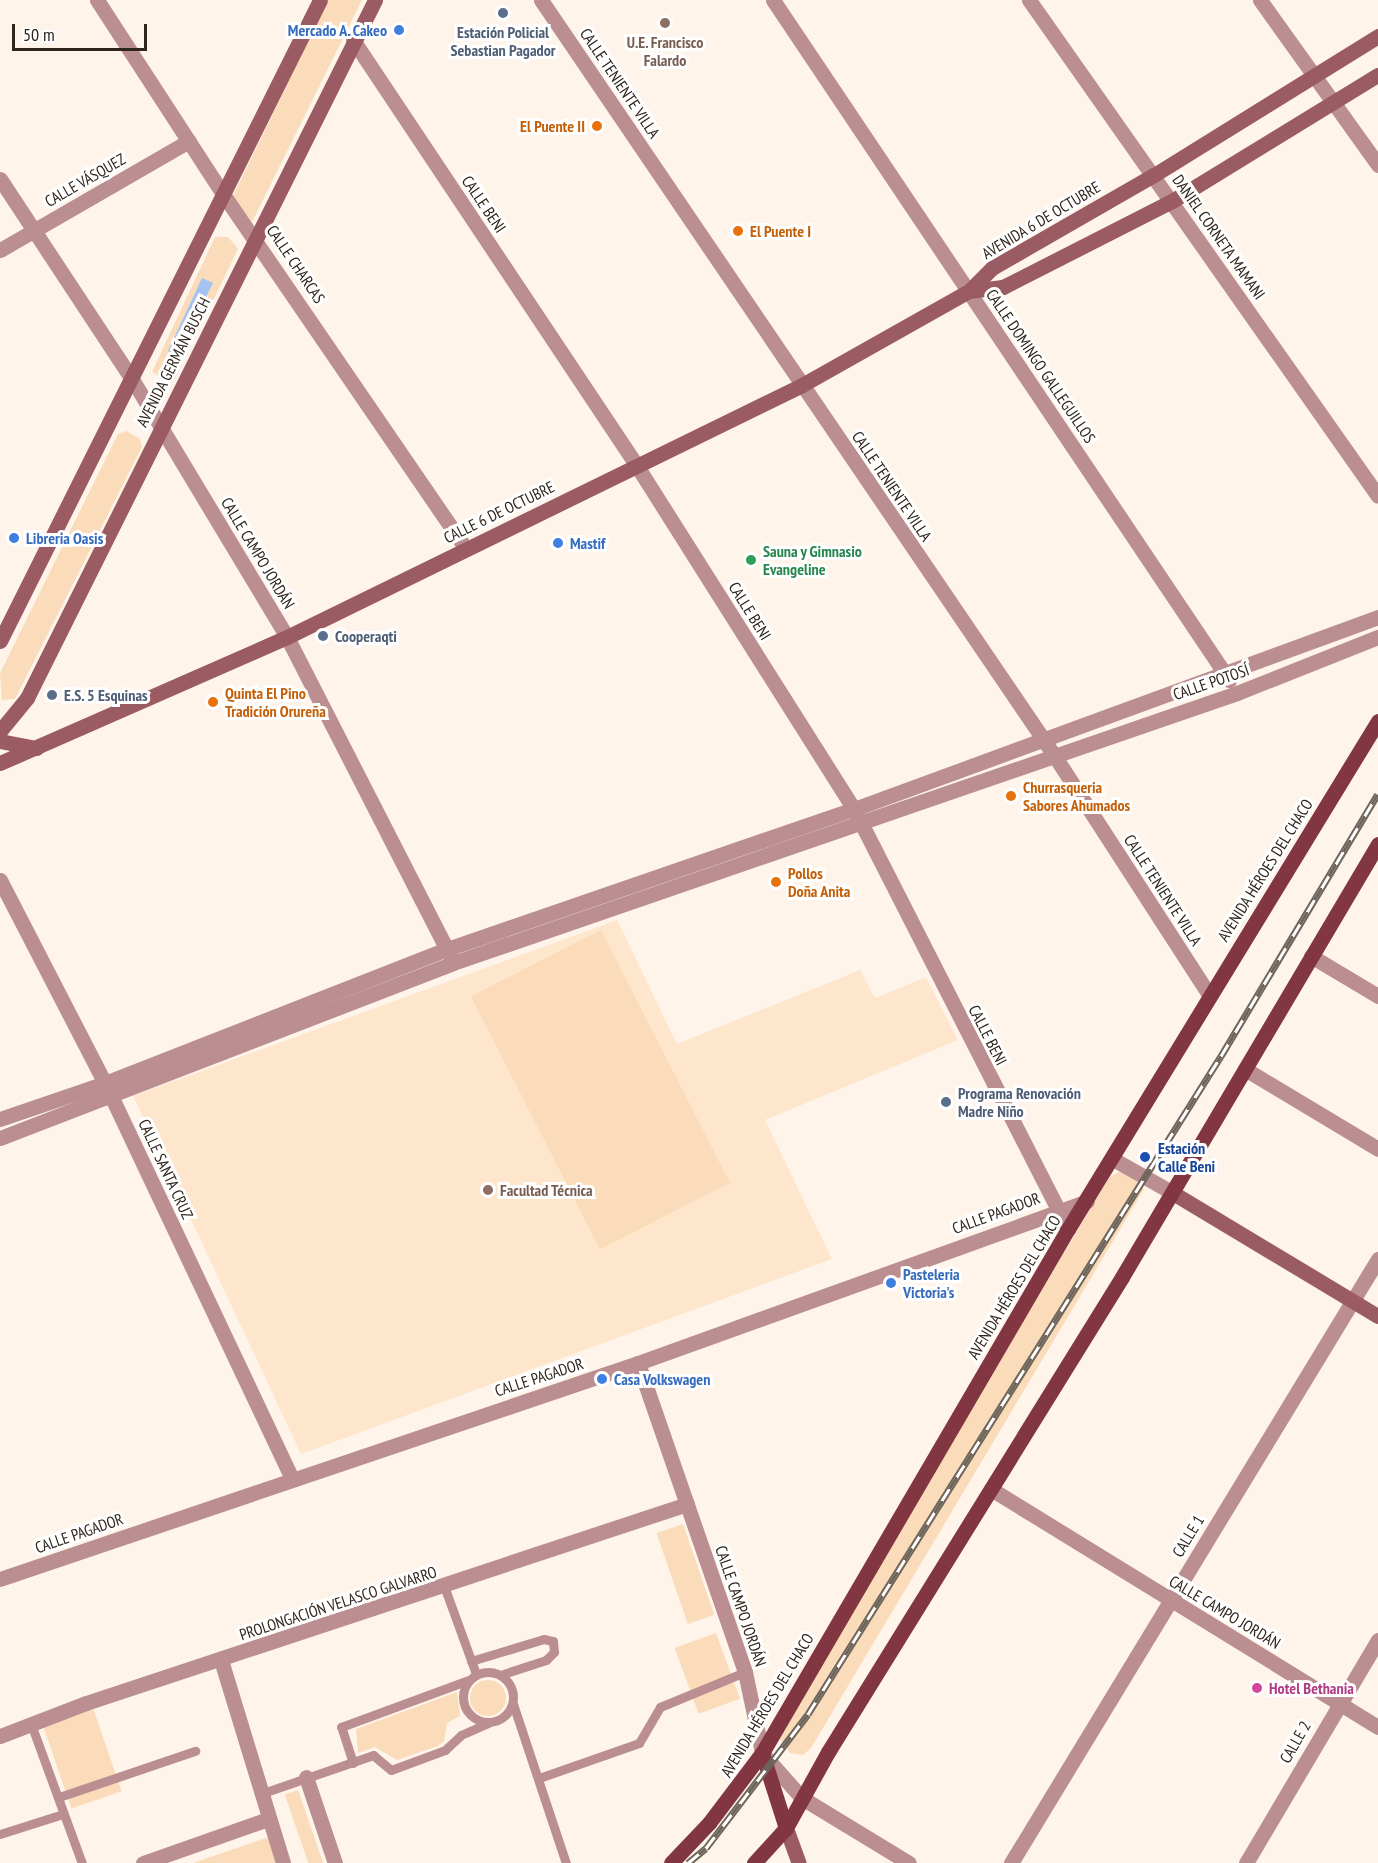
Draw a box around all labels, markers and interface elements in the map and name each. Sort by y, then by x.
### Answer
marker: Estación Policial Sebastian Pagador [496,6,510,20]
scale bar [15,12,150,50]
marker: U.E. Francisco Falardo [658,16,672,30]
place label: Mercado A. Cakeo [286,20,387,40]
place label: Estación Policial Sebastian Pagador [451,22,555,60]
text: 50 m [23,23,55,46]
marker: Mercado A. Cakeo [392,23,406,37]
street label: CALLE TENIENTE VILLA [576,24,664,142]
place label: U.E. Francisco Falardo [626,32,704,70]
place label: El Puente II [520,116,585,136]
marker: El Puente II [590,119,604,133]
street label: CALLE VÁSQUEZ [41,149,129,211]
street label: DANIEL CORNETA MAMANI [1168,171,1270,303]
street label: CALLE BENI [458,172,510,236]
street label: AVENIDA 6 DE OCTUBRE [978,177,1104,263]
street label: CALLE CHARCAS [263,221,329,307]
place label: El Puente I [750,221,811,241]
marker: El Puente I [731,224,745,238]
street label: CALLE DOMINGO GALLEGUILLOS [982,285,1100,447]
street label: AVENIDA GERMÁN BUSCH [132,294,214,430]
street label: CALLE TENIENTE VILLA [848,427,936,545]
street label: CALLE 6 DE OCTUBRE [441,477,557,547]
street label: CALLE CAMPO JORDÁN [217,494,299,612]
place label: Libreria Oasis [26,528,103,548]
marker: Libreria Oasis [7,531,21,545]
place label: Mastif [570,533,605,553]
marker: Mastif [551,536,565,550]
place label: Sauna y Gimnasio Evangeline [763,541,863,579]
marker: Sauna y Gimnasio Evangeline [744,553,758,567]
street label: CALLE BENI [725,578,775,644]
place label: Cooperaqti [335,626,397,646]
marker: Cooperaqti [316,629,330,643]
street label: CALLE POTOSÍ [1170,660,1252,704]
place label: Quinta El Pino Tradición Orureña [225,683,326,721]
place label: E.S. 5 Esquinas [64,685,149,705]
marker: E.S. 5 Esquinas [45,688,59,702]
marker: Quinta El Pino Tradición Orureña [206,695,220,709]
place label: Churrasqueria Sabores Ahumados [1023,777,1131,815]
marker: Churrasqueria Sabores Ahumados [1004,789,1018,803]
street label: AVENIDA HÉROES DEL CHACO [1213,795,1317,945]
street label: CALLE TENIENTE VILLA [1120,831,1206,949]
place label: Pollos Doña Anita [788,863,851,901]
marker: Pollos Doña Anita [769,875,783,889]
street label: CALLE BENI [965,1002,1011,1068]
place label: Programa Renovación Madre Niño [958,1083,1081,1121]
marker: Programa Renovación Madre Niño [939,1095,953,1109]
street label: CALLE SANTA CRUZ [134,1116,198,1222]
place label: Estación Calle Beni [1158,1138,1215,1176]
marker: Estación Calle Beni [1136,1148,1154,1166]
place label: Facultad Técnica [500,1180,593,1200]
marker: Facultad Técnica [481,1183,495,1197]
street label: CALLE PAGADOR [950,1188,1042,1238]
street label: AVENIDA HÉROES DEL CHACO [963,1211,1065,1363]
place label: Pasteleria Victoria's [903,1264,960,1302]
marker: Pasteleria Victoria's [884,1276,898,1290]
street label: CALLE PAGADOR [492,1354,586,1400]
place label: Casa Volkswagen [614,1369,711,1389]
marker: Casa Volkswagen [595,1372,609,1386]
street label: CALLE PAGADOR [32,1509,126,1557]
street label: CALLE 1 [1168,1512,1208,1560]
street label: CALLE CAMPO JORDÁN [711,1543,771,1669]
street label: PROLONGACIÓN VELASCO GALVARRO [237,1562,439,1644]
street label: CALLE CAMPO JORDÁN [1166,1571,1284,1653]
street label: AVENIDA HÉROES DEL CHACO [716,1629,818,1781]
place label: Hotel Bethania [1269,1678,1354,1698]
marker: Hotel Bethania [1250,1681,1264,1695]
street label: CALLE 2 [1275,1718,1315,1766]

